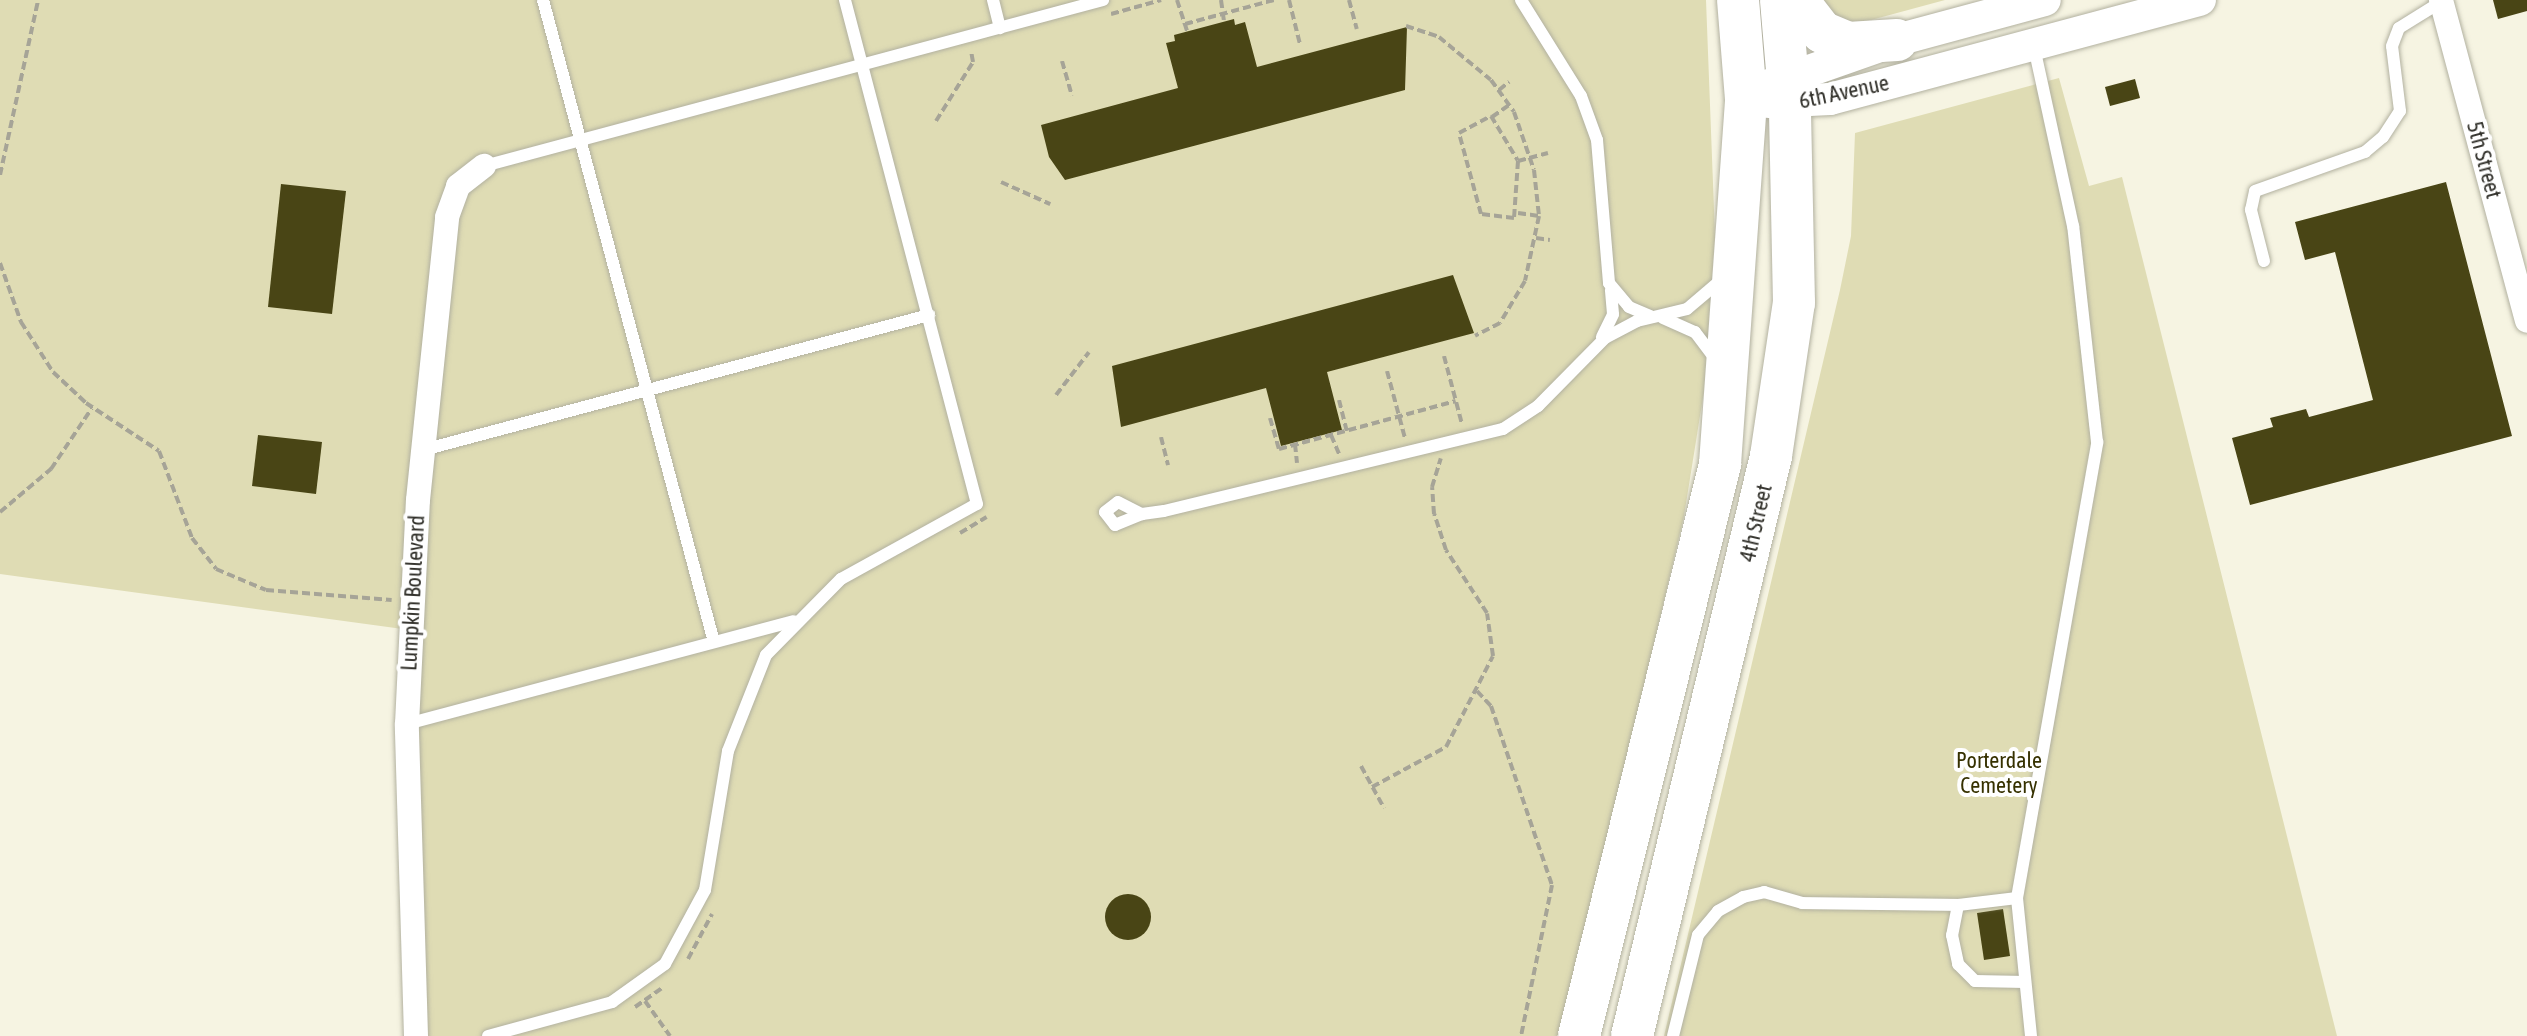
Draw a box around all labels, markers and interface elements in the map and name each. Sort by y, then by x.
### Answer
street label: 6th Avenue [1797,70,1891,114]
street label: 5th Street [2461,119,2507,201]
street label: 4th Street [1734,482,1778,564]
street label: Lumpkin Boulevard [396,514,430,672]
park label: Porterdale Cemetery [1956,747,2042,798]

